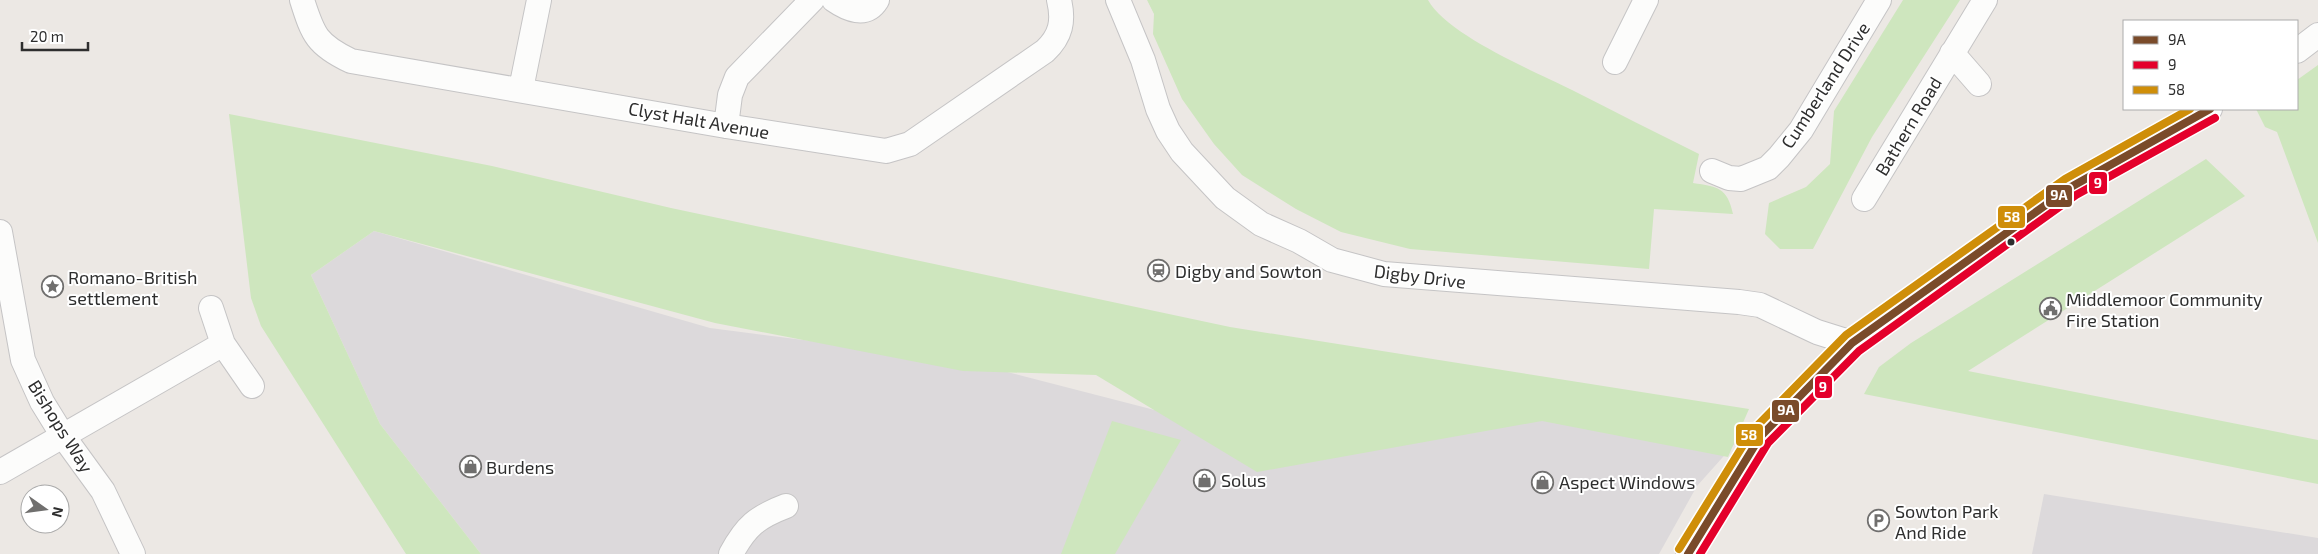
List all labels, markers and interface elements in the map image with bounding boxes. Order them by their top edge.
street label: Cumberland Drive [1776,18,1874,152]
scale bar [22,20,89,52]
legend [2123,20,2298,110]
text: 20 m [30,27,64,45]
text: 9A [2168,30,2187,48]
text: 9 [2168,55,2177,73]
street label: Bathern Road [1870,73,1946,179]
text: 58 [2168,80,2185,98]
street label: Clyst Halt Avenue [627,97,771,143]
line badge: 9 [2088,171,2108,195]
text: 9 [2094,174,2102,191]
line badge: 9A [2045,184,2073,208]
text: 9A [2050,186,2069,203]
line badge: 58 [1997,205,2026,229]
text: 58 [2004,208,2020,225]
unlabelled marker [2006,237,2016,247]
station icon: Digby and Sowton [1147,259,1171,283]
street label: Digby Drive [1373,259,1467,293]
place label: Digby and Sowton [1175,260,1322,282]
place label: Romano-British settlement [68,266,197,309]
place icon: Romano-British settlement [40,275,64,299]
place label: Middlemoor Community Fire Station [2066,288,2263,331]
public building icon: Middlemoor Community Fire Station [2038,297,2062,321]
line badge: 9 [1814,375,1833,399]
street label: Bishops Way [24,376,98,477]
text: 9 [1819,378,1827,395]
line badge: 9A [1771,399,1800,423]
text: 9A [1777,401,1796,418]
line badge: 58 [1735,423,1764,447]
text: 58 [1741,426,1757,443]
shop icon: Burdens [458,455,482,479]
place label: Burdens [486,456,554,478]
shop icon: Solus [1193,468,1217,492]
place label: Solus [1221,469,1266,491]
shop icon: Aspect Windows [1531,470,1555,494]
place label: Aspect Windows [1559,471,1695,493]
north arrow [20,484,70,534]
place label: Sowton Park And Ride [1895,500,1998,543]
text: N [49,505,68,519]
parking icon: Sowton Park And Ride [1867,509,1891,533]

